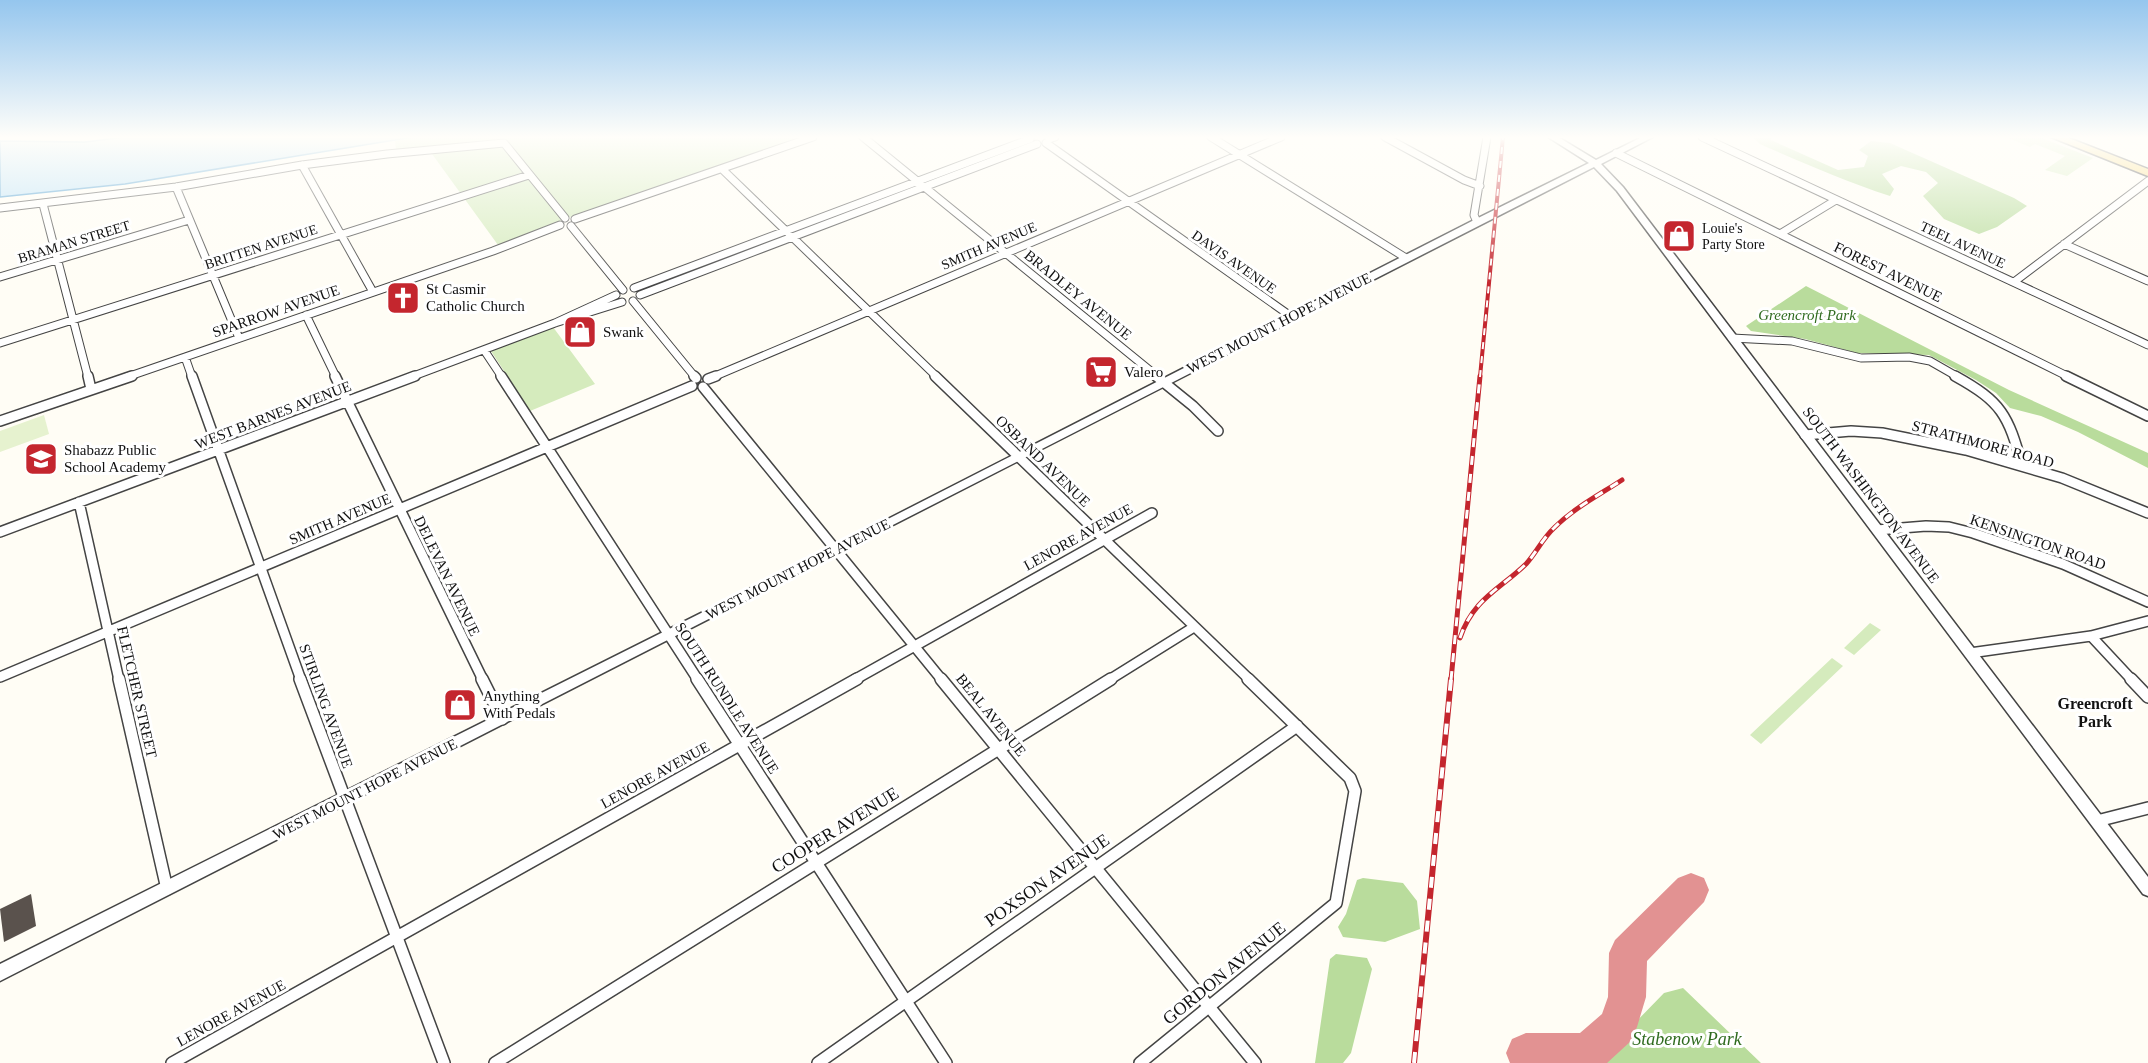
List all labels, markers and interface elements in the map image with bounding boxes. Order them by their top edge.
street label: BRAMAN STREET [16,218,132,266]
shop icon: Louie's Party Store [1661,218,1697,254]
street label: SMITH AVENUE [939,219,1039,273]
street label: TEEL AVENUE [1918,219,2008,271]
place label: Louie's Party Store [1702,221,1765,252]
street label: BRITTEN AVENUE [203,222,319,272]
street label: DAVIS AVENUE [1189,227,1279,297]
street label: FOREST AVENUE [1831,239,1945,305]
street label: BRADLEY AVENUE [1021,247,1135,343]
street label: WEST MOUNT HOPE AVENUE [1184,269,1374,377]
church icon: St Casmir Catholic Church [385,280,421,316]
place label: St Casmir Catholic Church [426,281,525,314]
street label: SPARROW AVENUE [210,282,342,340]
park label: Greencroft Park [1758,307,1856,323]
shop icon: Swank [562,314,598,350]
place label: Swank [603,324,644,340]
supermarket icon: Valero [1083,354,1119,390]
place label: Valero [1124,364,1163,380]
street label: WEST BARNES AVENUE [193,378,353,452]
street label: SOUTH WASHINGTON AVENUE [1800,404,1942,586]
street label: OSBAND AVENUE [993,412,1093,510]
street label: STRATHMORE ROAD [1910,417,2056,471]
school or university icon: Shabazz Public School Academy [23,441,59,477]
place label: Shabazz Public School Academy [64,442,167,475]
street label: SMITH AVENUE [287,490,393,548]
street label: LENORE AVENUE [1021,500,1135,574]
street label: KENSINGTON ROAD [1968,511,2108,573]
street label: DELEVAN AVENUE [411,513,483,639]
street label: WEST MOUNT HOPE AVENUE [703,515,893,623]
street label: SOUTH RUNDLE AVENUE [672,619,782,777]
street label: FLETCHER STREET [114,625,160,759]
street label: STIRLING AVENUE [296,642,356,770]
street label: BEAL AVENUE [953,671,1029,759]
shop icon: Anything With Pedals [442,687,478,723]
place label: Anything With Pedals [483,688,555,721]
district label: Greencroft Park [2058,695,2133,730]
street label: WEST MOUNT HOPE AVENUE [270,735,460,843]
street label: LENORE AVENUE [598,738,712,812]
street label: COOPER AVENUE [768,783,902,877]
street label: POXSON AVENUE [981,830,1113,930]
street label: GORDON AVENUE [1159,917,1289,1029]
street label: LENORE AVENUE [174,976,288,1050]
park label: Stabenow Park [1632,1029,1743,1049]

